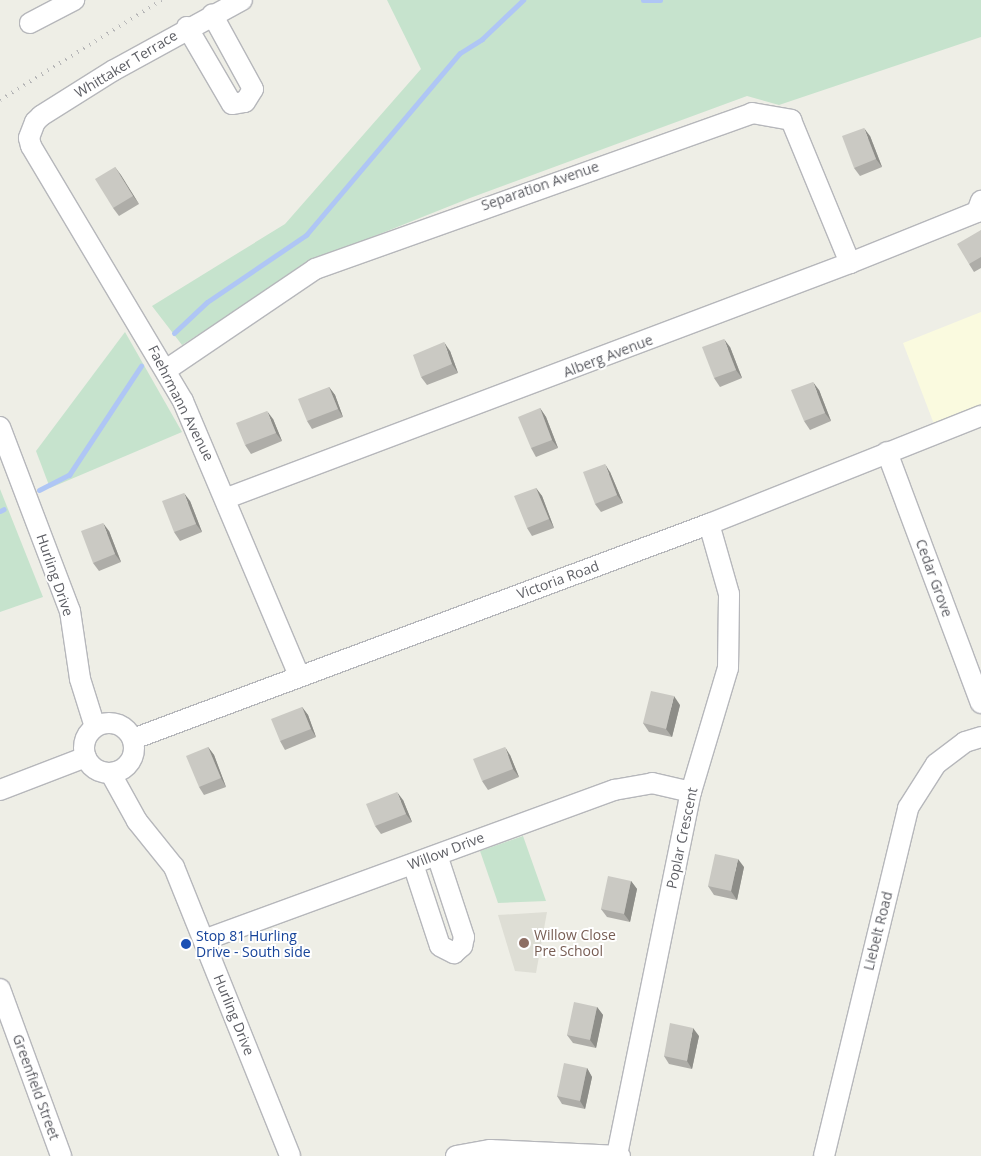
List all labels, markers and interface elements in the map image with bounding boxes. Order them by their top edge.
street label: Whittaker Terrace [72,27,180,101]
street label: Separation Avenue [479,158,601,214]
street label: Alberg Avenue [561,331,655,381]
street label: Faehrmann Avenue [145,342,217,464]
street label: Hurling Drive [33,532,77,618]
street label: Cedar Grove [912,537,956,619]
street label: Victoria Road [515,557,601,603]
street label: Poplar Crescent [663,786,701,890]
street label: Willow Drive [405,829,487,873]
street label: Liebelt Road [860,890,896,972]
place label: Willow Close Pre School [534,927,616,960]
place label: Stop 81 Hurling Drive - South side [196,928,311,960]
marker: Willow Close Pre School [518,937,530,949]
marker: Stop 81 Hurling Drive - South side [180,938,192,950]
street label: Hurling Drive [210,972,258,1058]
street label: Greenfield Street [9,1032,63,1142]

